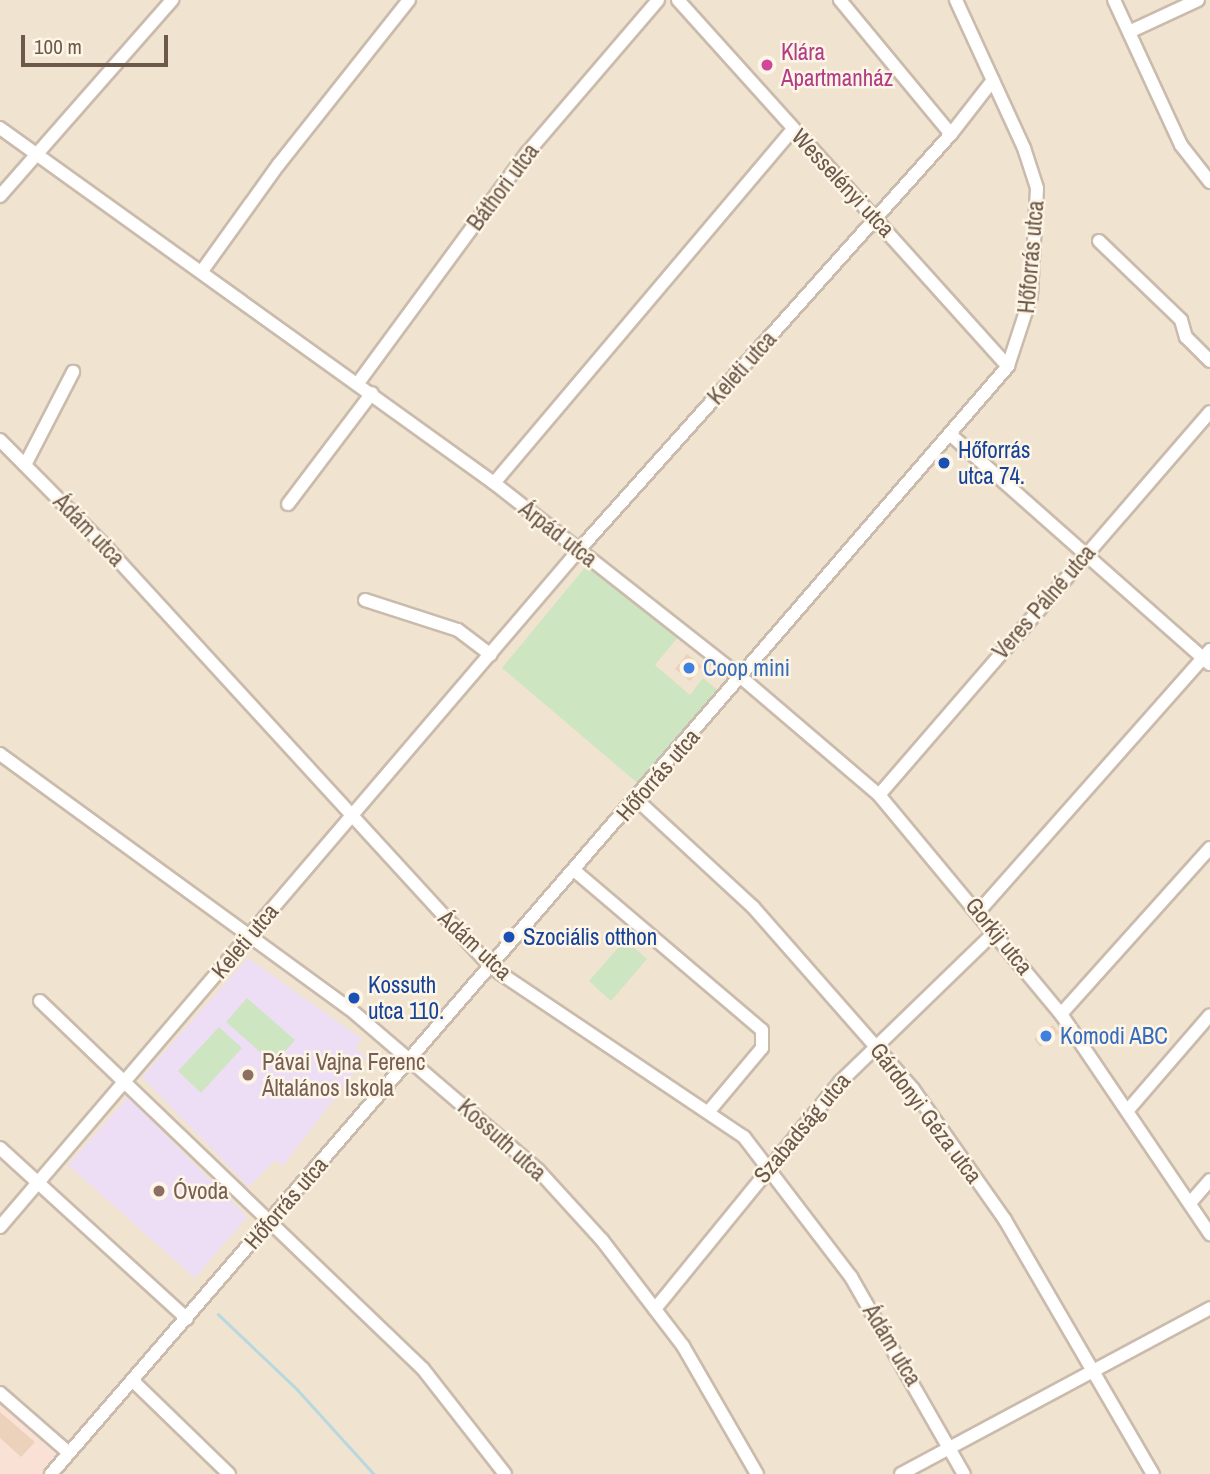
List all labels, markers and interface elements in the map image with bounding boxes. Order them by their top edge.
scale bar [24,21,172,65]
text: 100 m [34,32,82,61]
place label: Klára Apartmanház [781,38,893,92]
marker: Klára Apartmanház [759,57,775,73]
street label: Wesselényi utca [786,123,900,243]
street label: Báthori utca [461,138,545,236]
street label: Hőforrás utca [1012,199,1050,315]
street label: Keleti utca [702,326,782,410]
place label: Hőforrás utca 74. [958,436,1030,490]
marker: Hőforrás utca 74. [936,455,952,471]
street label: Ádám utca [48,488,130,572]
street label: Árpád utca [514,495,602,573]
street label: Veres Pálné utca [987,539,1101,665]
place label: Coop mini [703,654,790,682]
marker: Coop mini [681,660,697,676]
street label: Hőforrás utca [610,723,706,827]
street label: Gorkij utca [960,892,1038,980]
street label: Keleti utca [206,898,284,984]
street label: Ádám utca [433,904,517,986]
place label: Szociális otthon [523,923,657,951]
marker: Szociális otthon [501,929,517,945]
place label: Kossuth utca 110. [368,971,444,1025]
marker: Kossuth utca 110. [346,990,362,1006]
place label: Komodi ABC [1060,1022,1169,1050]
marker: Komodi ABC [1038,1028,1054,1044]
street label: Gárdonyi Géza utca [864,1037,988,1189]
place label: Pávai Vajna Ferenc Általános Iskola [262,1048,425,1102]
marker: Pávai Vajna Ferenc Általános Iskola [240,1067,256,1083]
street label: Szabadság utca [748,1067,856,1189]
street label: Kossuth utca [452,1093,552,1187]
street label: Hőforrás utca [238,1151,334,1255]
place label: Óvoda [173,1177,229,1205]
marker: Óvoda [151,1183,167,1199]
street label: Ádám utca [857,1299,927,1391]

